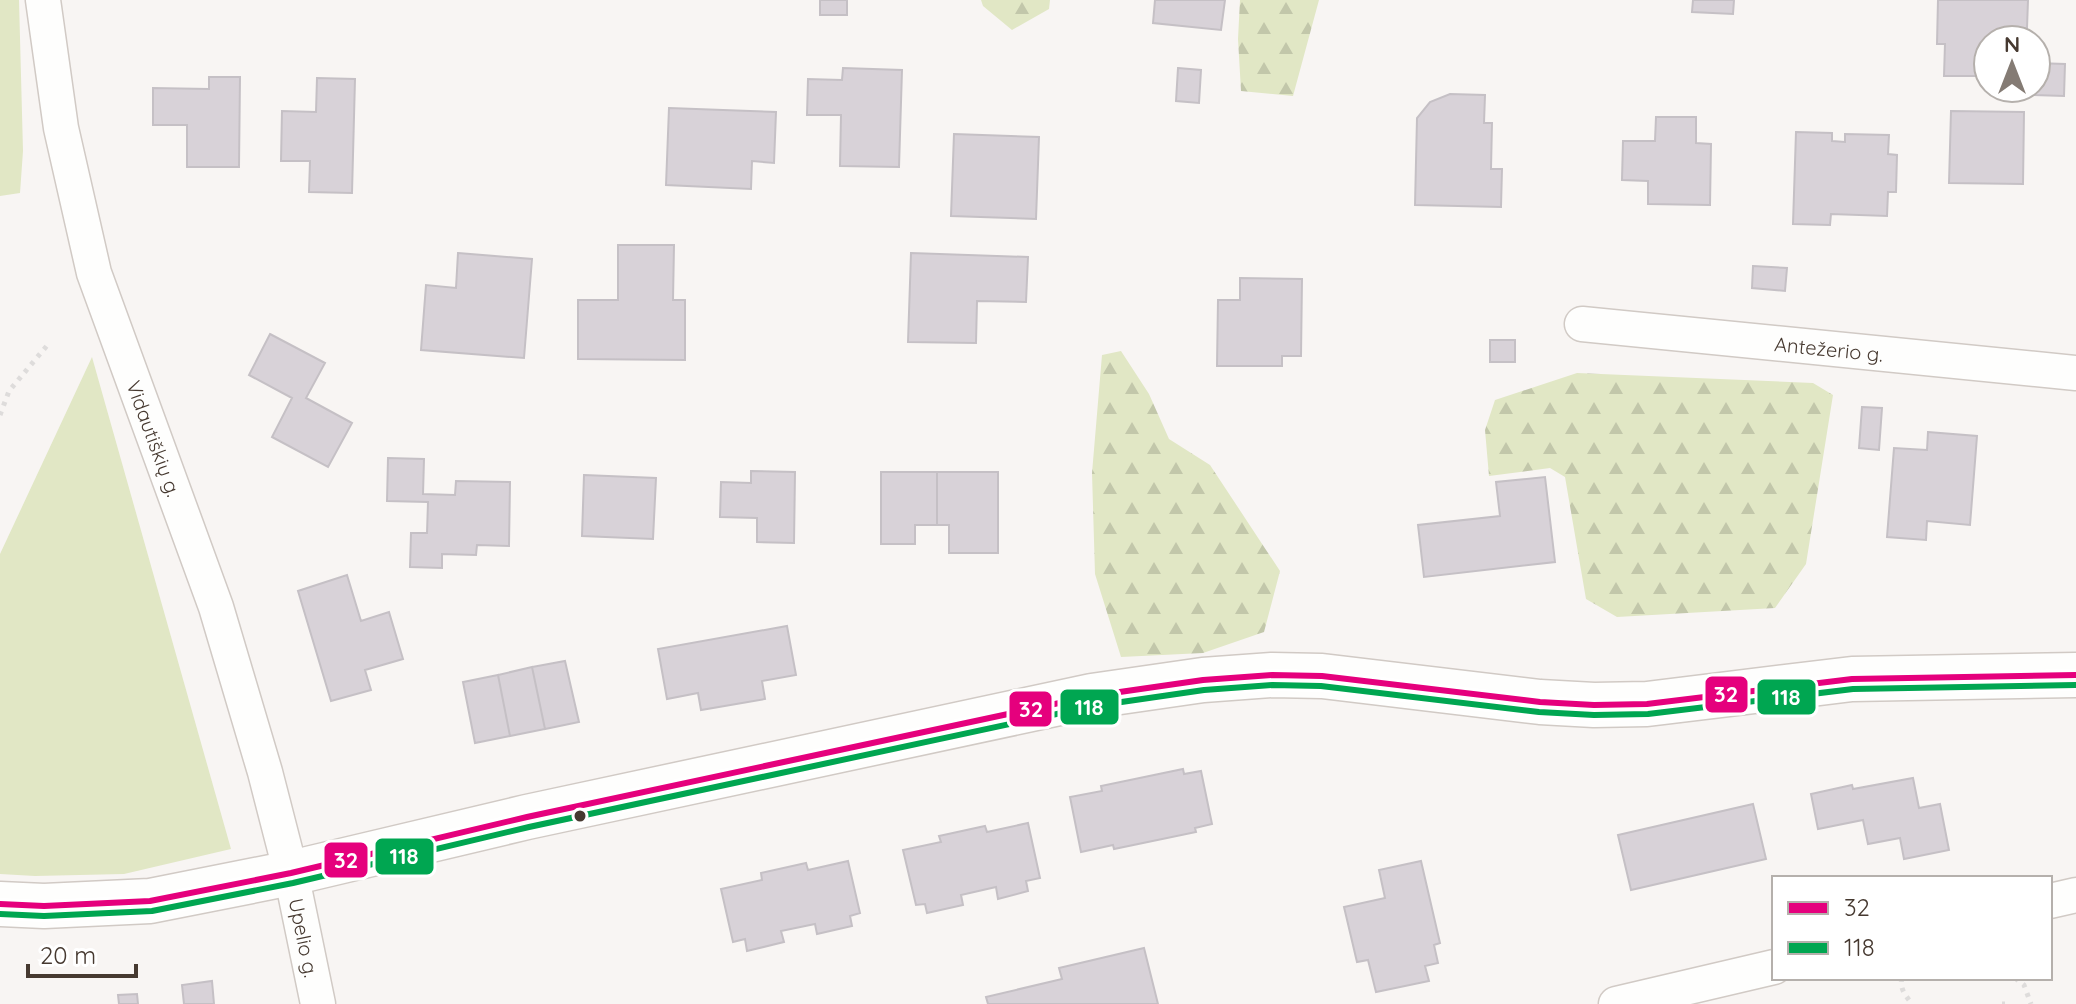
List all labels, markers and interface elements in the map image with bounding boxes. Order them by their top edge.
north arrow [1972,24,2052,104]
text: N [2004,30,2020,58]
street label: Antežerio g. [1773,331,1884,366]
street label: Vidautiškių g. [122,377,187,500]
line badge: 32 [1704,675,1749,714]
line badge: 118 [1756,678,1817,716]
text: 32 [1714,680,1738,708]
text: 118 [1771,683,1801,711]
line badge: 118 [1059,688,1120,726]
line badge: 32 [1008,690,1053,728]
text: 118 [1074,693,1104,721]
text: 32 [1019,695,1043,723]
unlabelled marker [572,808,588,824]
line badge: 118 [374,837,435,876]
line badge: 32 [323,841,369,879]
text: 118 [389,842,419,870]
text: 32 [334,846,358,874]
legend [1772,876,2052,980]
text: 32 [1844,892,1870,922]
street label: Upelio g. [284,896,325,980]
scale bar [28,928,136,978]
text: 118 [1844,932,1875,962]
text: 20 m [40,940,96,970]

